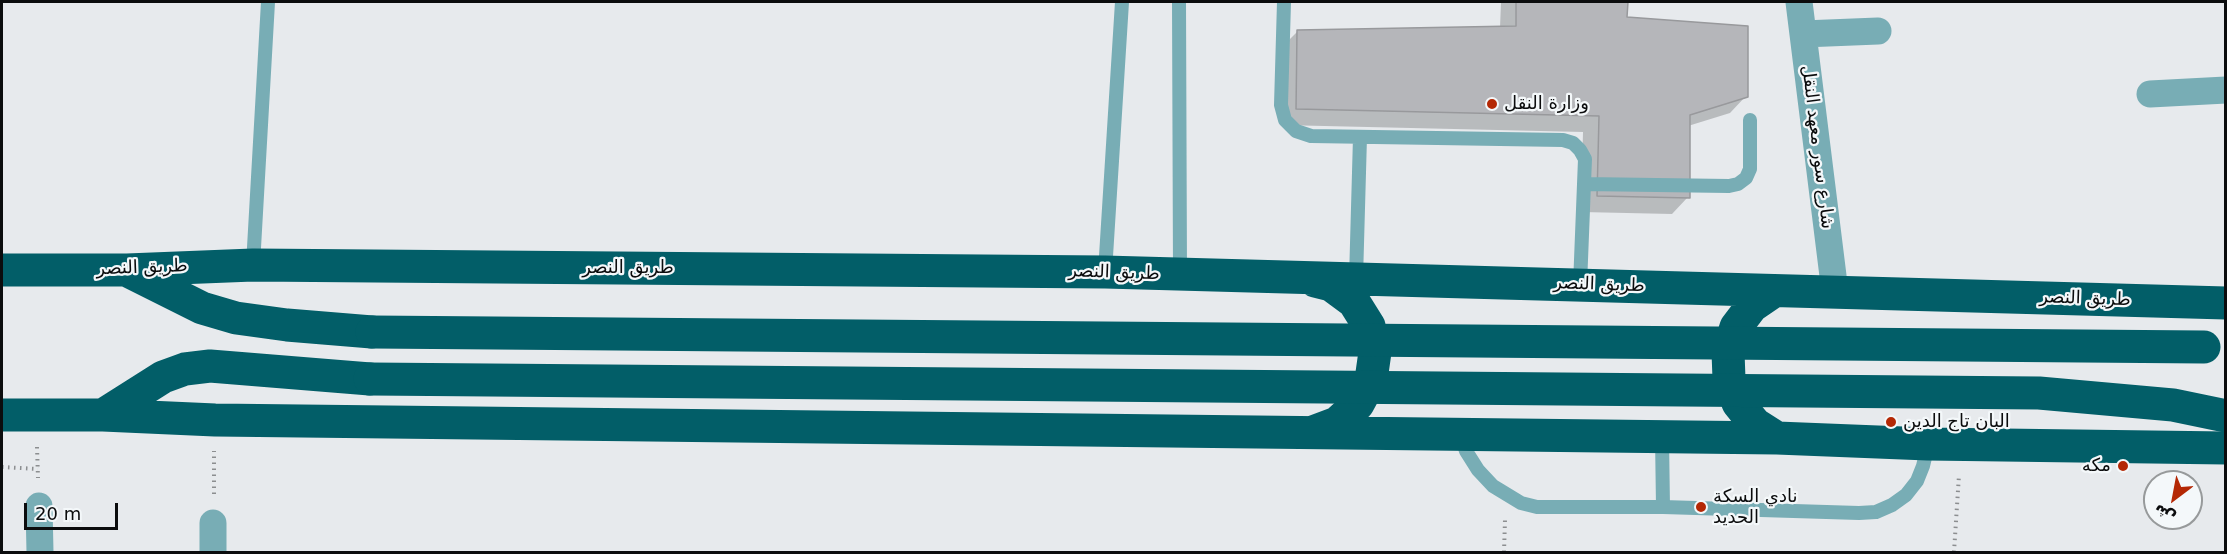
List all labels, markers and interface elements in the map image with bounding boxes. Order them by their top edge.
street label: شارع سور معهد النقل [1796,64,1838,230]
place label: وزارة النقل [1504,93,1589,115]
marker: وزارة النقل [1485,97,1499,111]
street label: طريق النصر [96,256,188,280]
street label: طريق النصر [582,257,674,279]
street label: طريق النصر [1068,261,1160,285]
street label: طريق النصر [1553,273,1645,297]
street label: طريق النصر [2039,287,2131,311]
place label: البان تاج الدين [1903,411,2010,433]
marker: البان تاج الدين [1884,415,1898,429]
place label: مكه [2082,455,2111,477]
marker: مكه [2116,459,2130,473]
north arrow [2143,470,2203,530]
place label: نادي السكة الحديد [1713,486,1797,528]
scale bar [27,491,122,529]
marker: نادي السكة الحديد [1694,500,1708,514]
text: ش [2150,500,2179,528]
text: 20 m [35,503,81,524]

